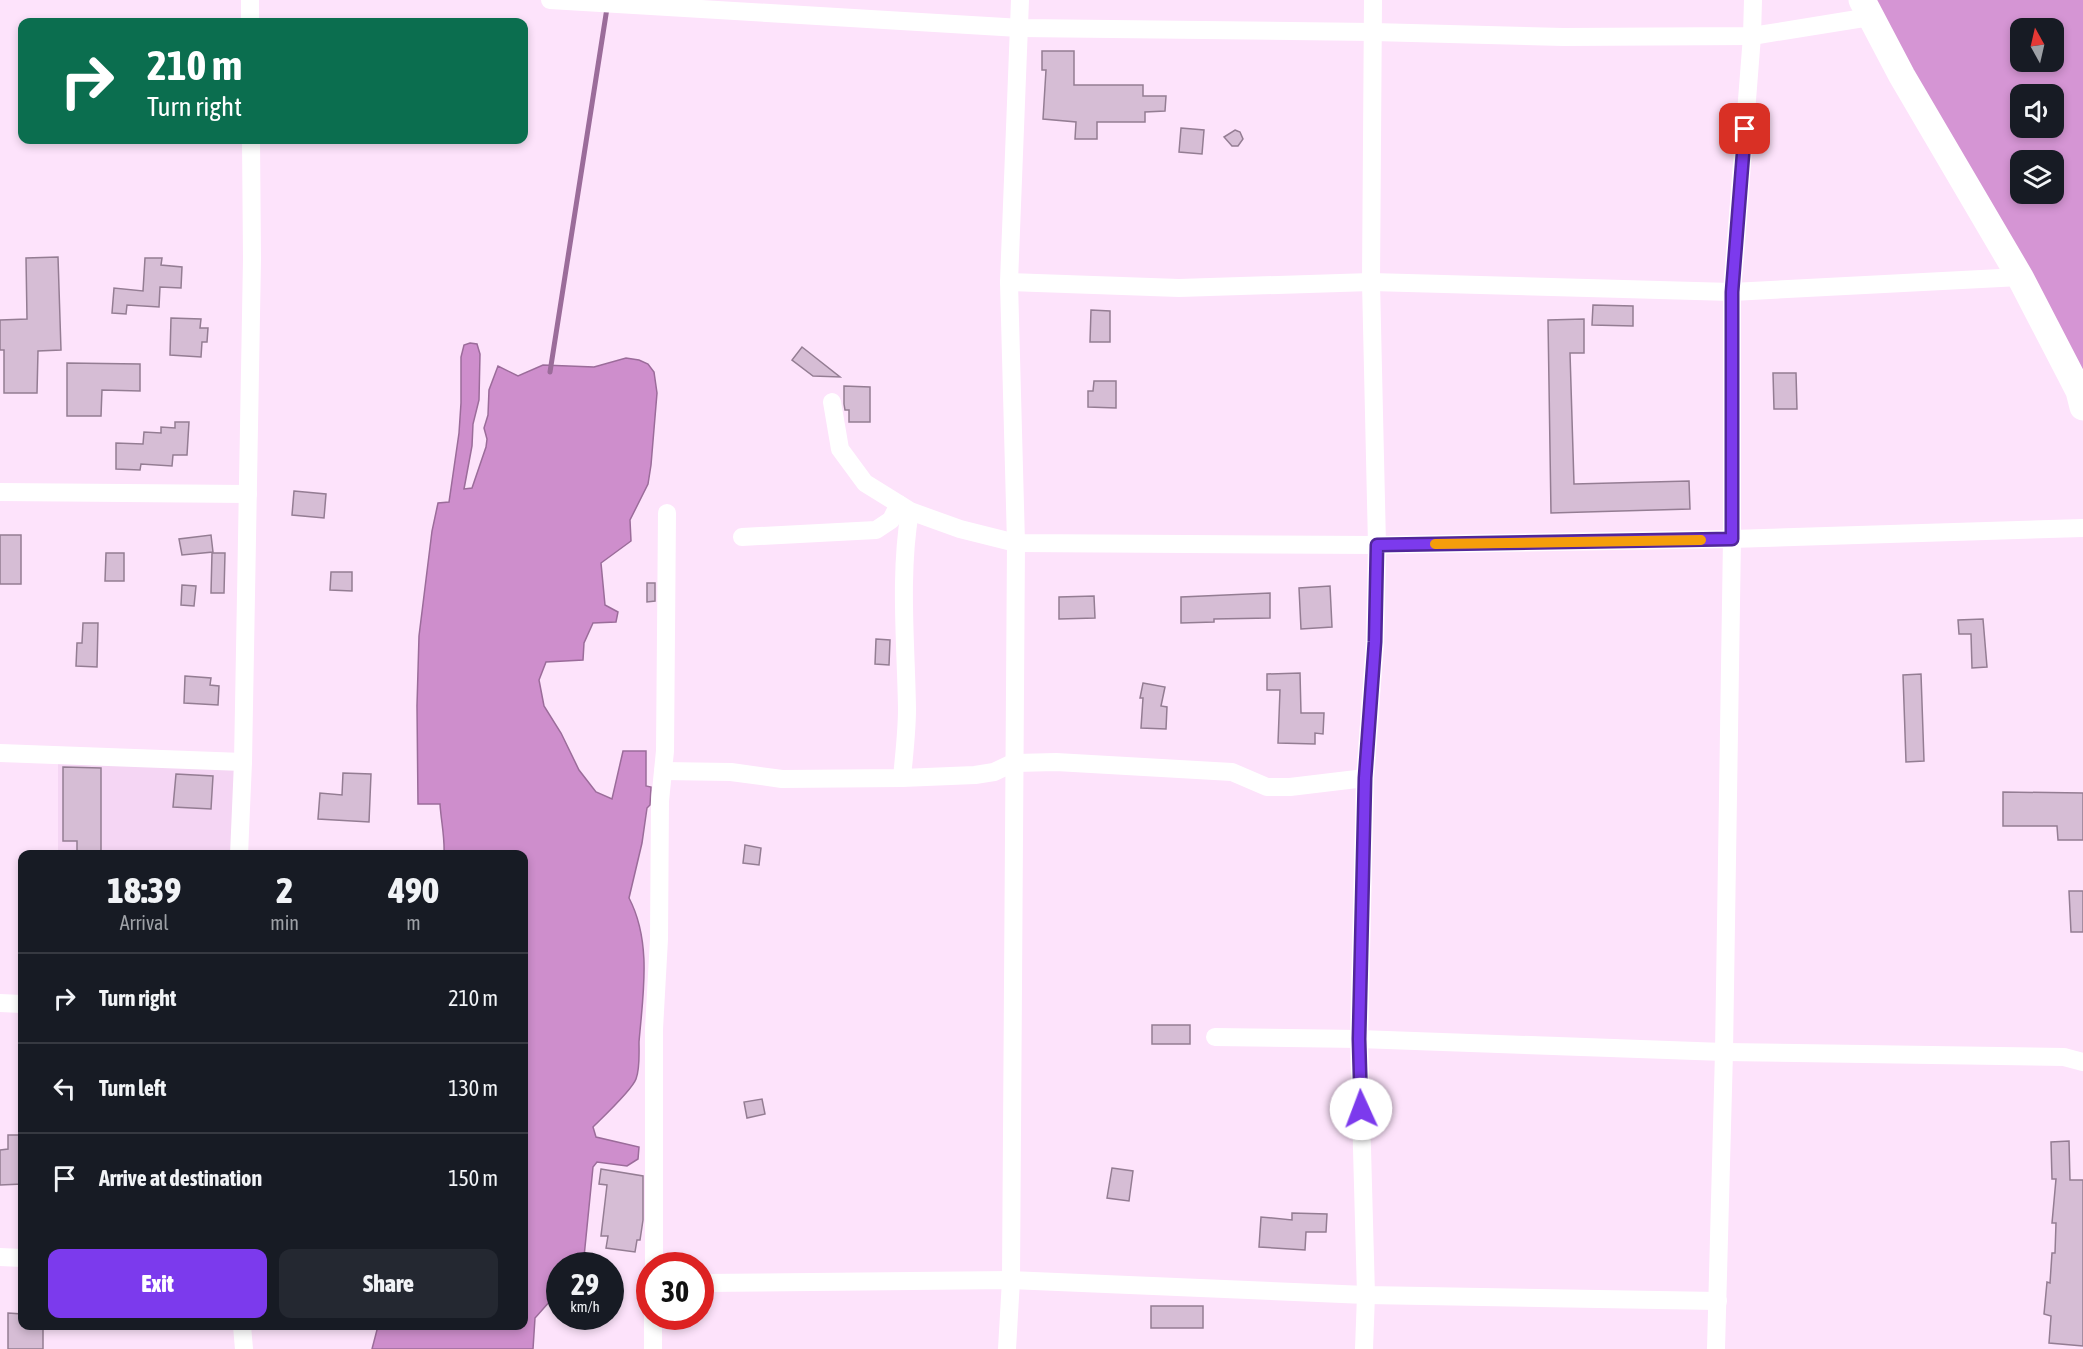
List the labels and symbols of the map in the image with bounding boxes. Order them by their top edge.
north arrow [2010,18,2064,72]
pin [1719,103,1770,154]
position arrow [1329,1077,1393,1141]
speed limit sign: 30 [636,1252,714,1330]

